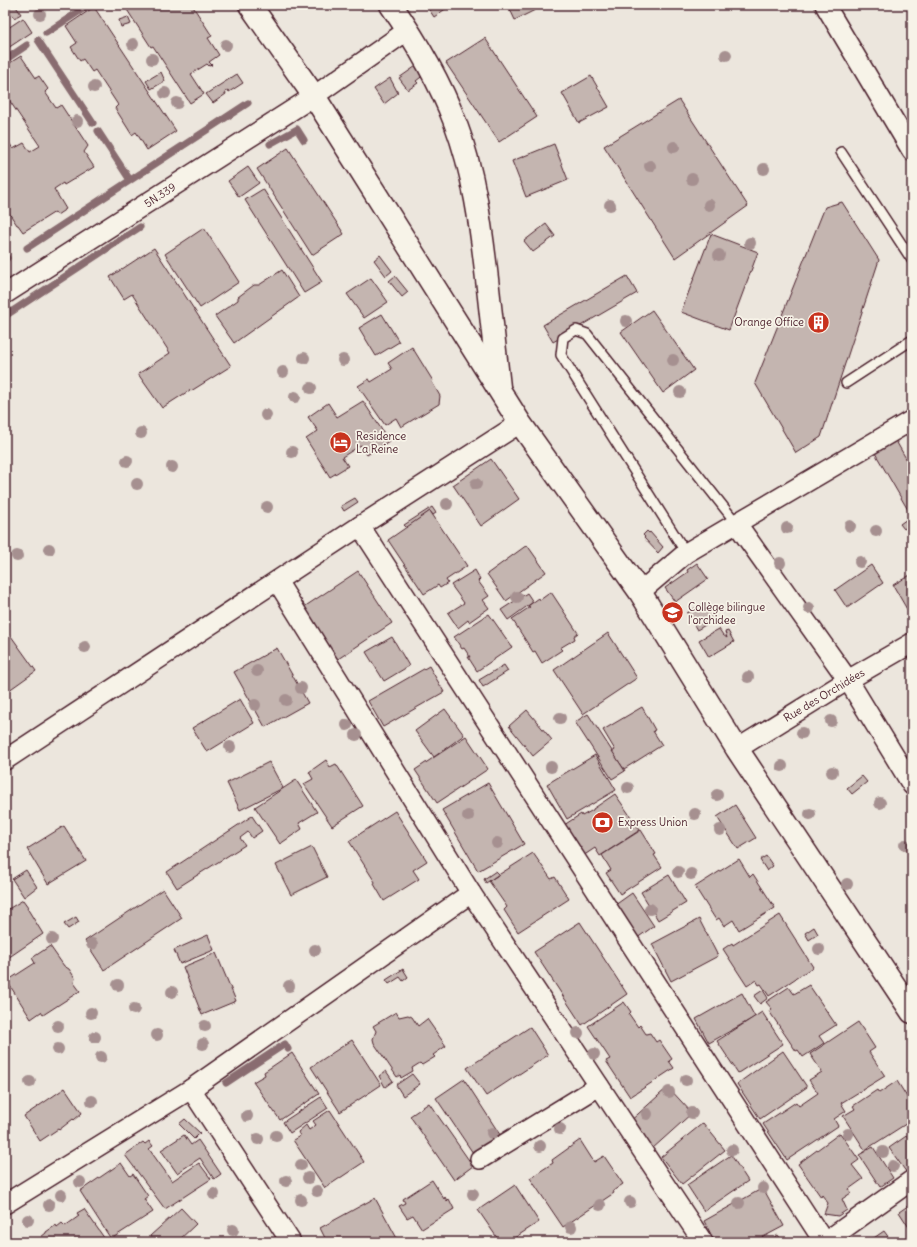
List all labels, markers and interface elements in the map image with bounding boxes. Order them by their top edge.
street label: 5N.339 [141,180,179,210]
building icon: Orange Office [806,309,832,335]
place label: Orange Office [734,315,804,329]
hotel icon: Residence La Reine [328,429,354,455]
place label: Residence La Reine [356,429,406,456]
school or university icon: Collège bilingue l'orchidee [660,600,686,626]
place label: Collège bilingue l'orchidee [688,600,765,627]
street label: Rue des Orchidées [781,665,867,725]
bank icon: Express Union [589,809,615,835]
place label: Express Union [618,815,688,829]

